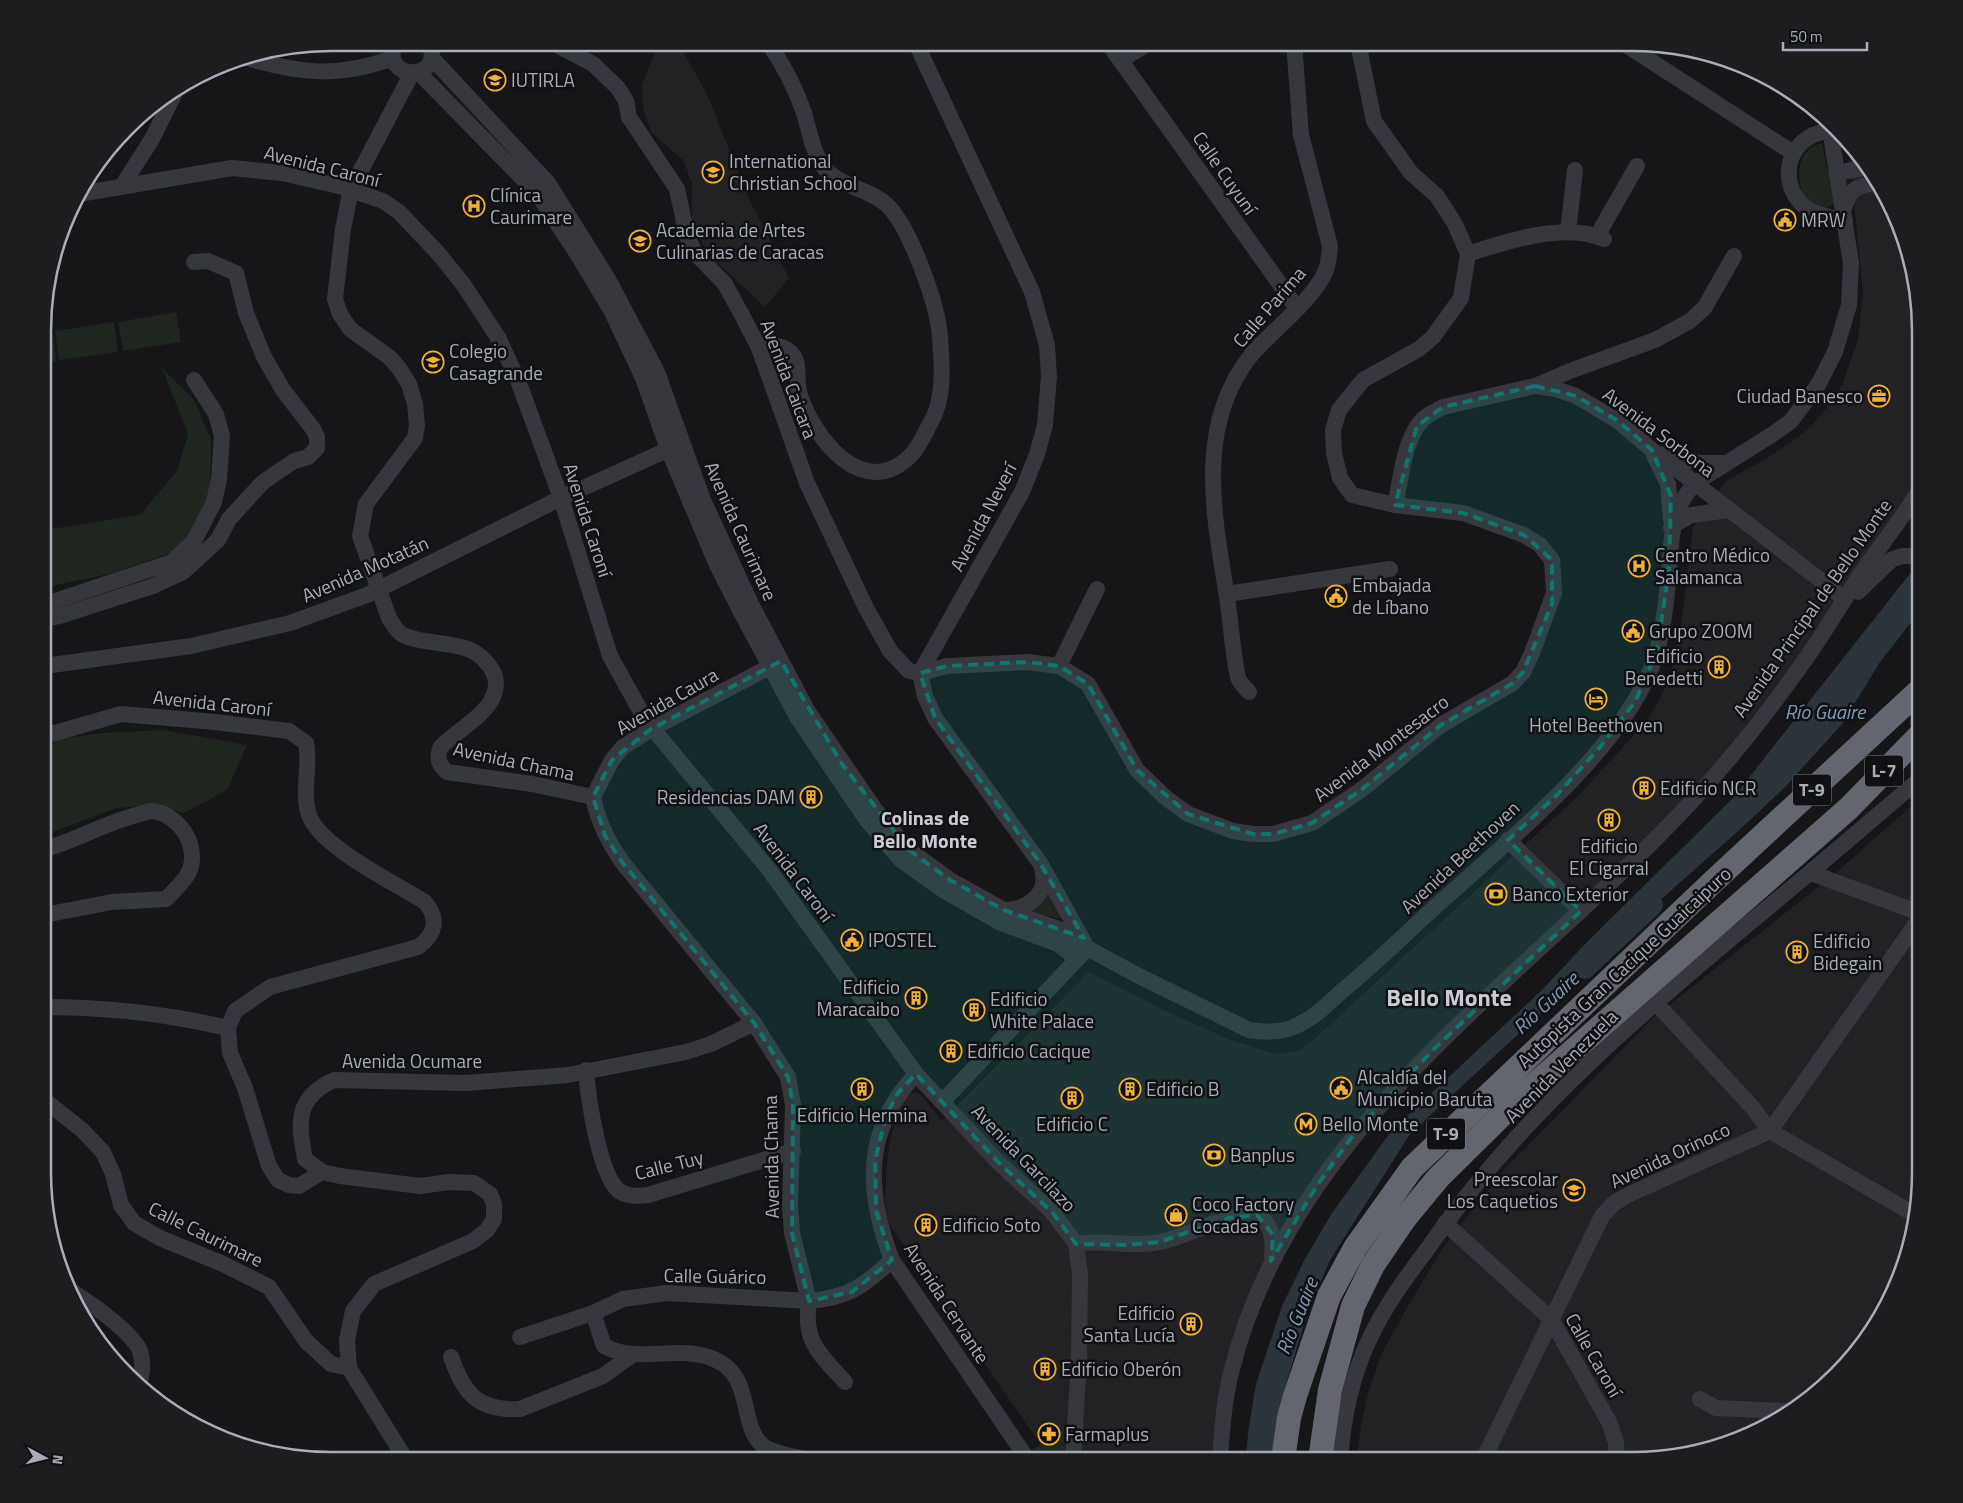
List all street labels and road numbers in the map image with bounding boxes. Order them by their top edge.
street label: Calle Cuyuní [1186,125,1266,222]
street label: Avenida Caroní [261,137,385,194]
street label: Calle Parima [1225,259,1312,354]
street label: Avenida Caicara [753,315,826,443]
street label: Avenida Sorbona [1597,380,1722,484]
street label: Avenida Neverí [942,456,1024,576]
street label: Avenida Caurimare [698,457,785,605]
street label: Avenida Caroní [556,459,621,582]
street label: Avenida Principal de Bello Monte [1725,493,1898,723]
street label: Avenida Motatán [297,528,433,609]
street label: Avenida Caura [610,659,724,742]
street label: Avenida Caroní [152,682,274,723]
street label: Avenida Montesacro [1307,687,1455,808]
street label: Avenida Chama [451,734,578,788]
road number: L-7 [1865,756,1903,786]
road number: T-9 [1793,774,1831,806]
street label: Avenida Beethoven [1393,794,1526,920]
street label: Avenida Caroní [747,816,843,929]
street label: Autopista Gran Cacique Guaicaipuro [1510,859,1737,1074]
street label: Avenida Venezuela [1497,1002,1624,1129]
street label: Avenida Ocumare [342,1046,482,1075]
street label: Avenida Chama [755,1095,786,1219]
street label: Avenida Garcilazo [965,1097,1084,1218]
street label: Avenida Orinoco [1605,1114,1735,1195]
road number: T-9 [1427,1118,1465,1150]
street label: Calle Tuy [631,1142,706,1187]
street label: Calle Caurimare [144,1193,269,1274]
street label: Avenida Cervante [897,1237,997,1369]
street label: Calle Guárico [663,1260,767,1291]
street label: Calle Caroní [1559,1307,1631,1404]

